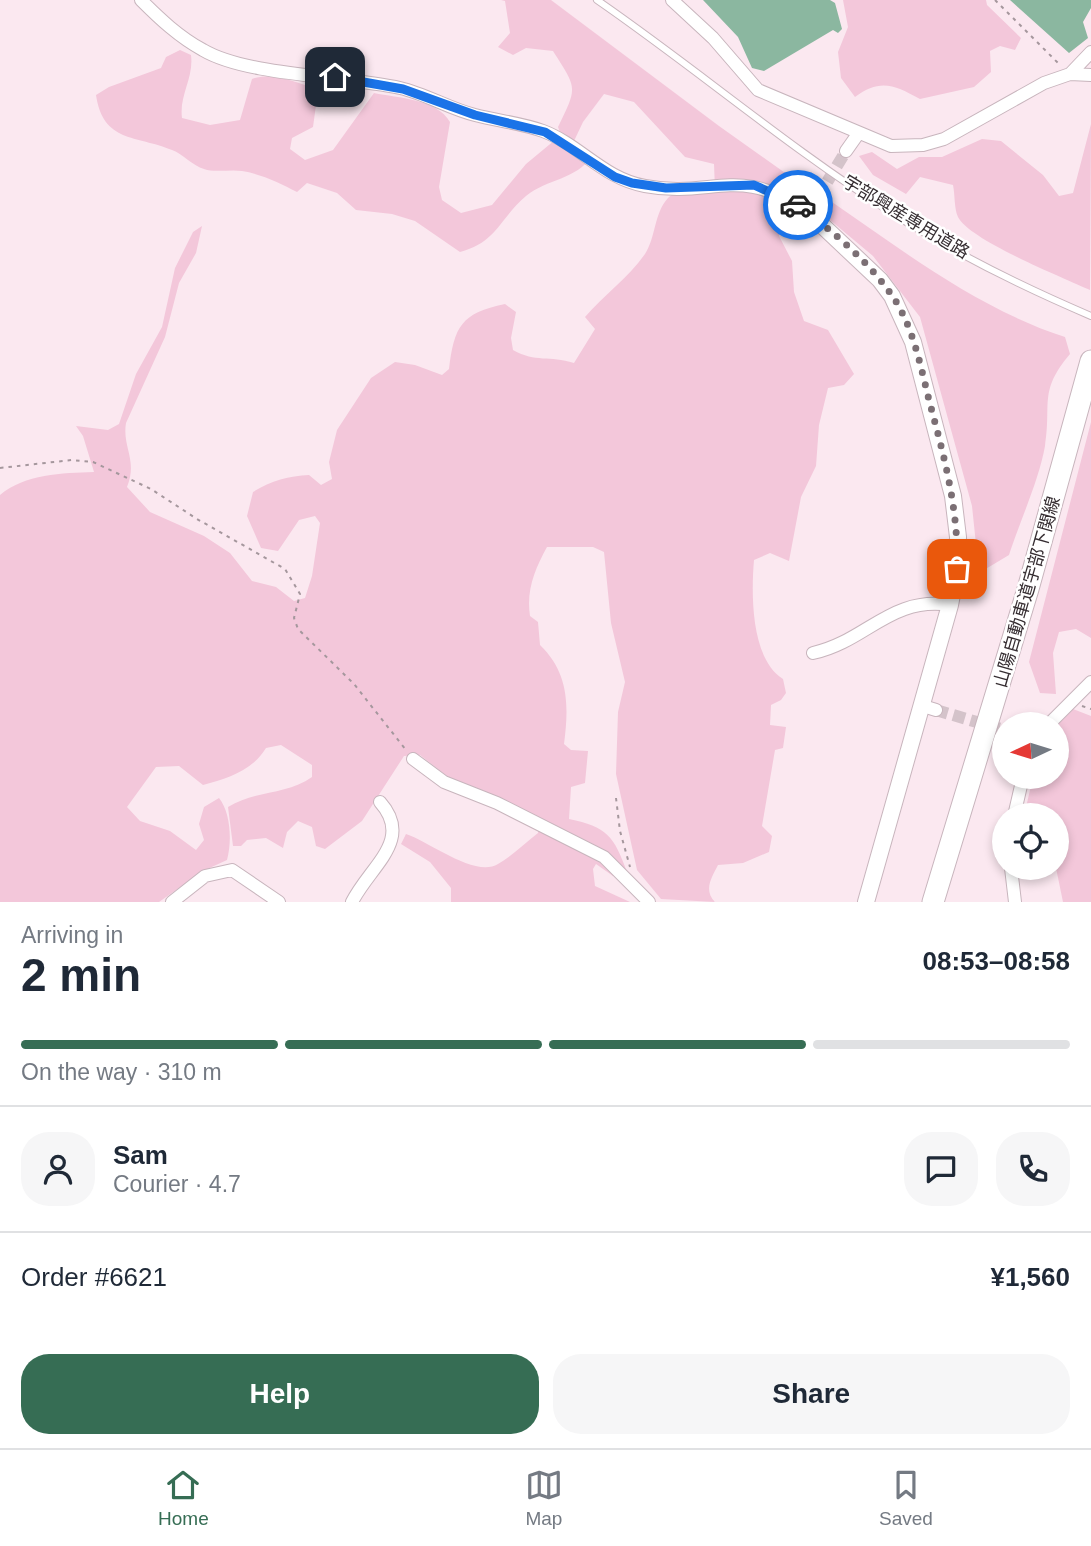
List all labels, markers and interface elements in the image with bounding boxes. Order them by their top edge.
pin [305,47,365,107]
icon: home [316,58,354,96]
courier [763,170,833,240]
street label: 宇部興産専用道路 [839,171,973,263]
icon: car [779,186,817,224]
street label: 山陽自動車道宇部下関線 [990,494,1064,690]
pin [927,539,987,599]
icon: bag [938,550,976,588]
north arrow [992,712,1069,789]
map controls [992,712,1069,880]
button: locate [992,803,1069,880]
text: Arriving in [21,922,123,948]
text: 08:53–08:58 [923,946,1070,976]
text: 2 min [21,949,141,1001]
text: On the way · 310 m [21,1059,222,1085]
button: person [21,1132,95,1206]
button: chat [904,1132,978,1206]
button: phone [996,1132,1070,1206]
text: Sam [113,1140,168,1170]
text: Courier · 4.7 [113,1171,241,1197]
text: Order #6621 [21,1262,167,1292]
text: ¥1,560 [990,1262,1070,1292]
button: Help [21,1354,539,1434]
button: Share [553,1354,1070,1434]
tab: Home [158,1466,209,1530]
tab: Map [525,1466,563,1530]
tab: Saved [879,1466,933,1530]

